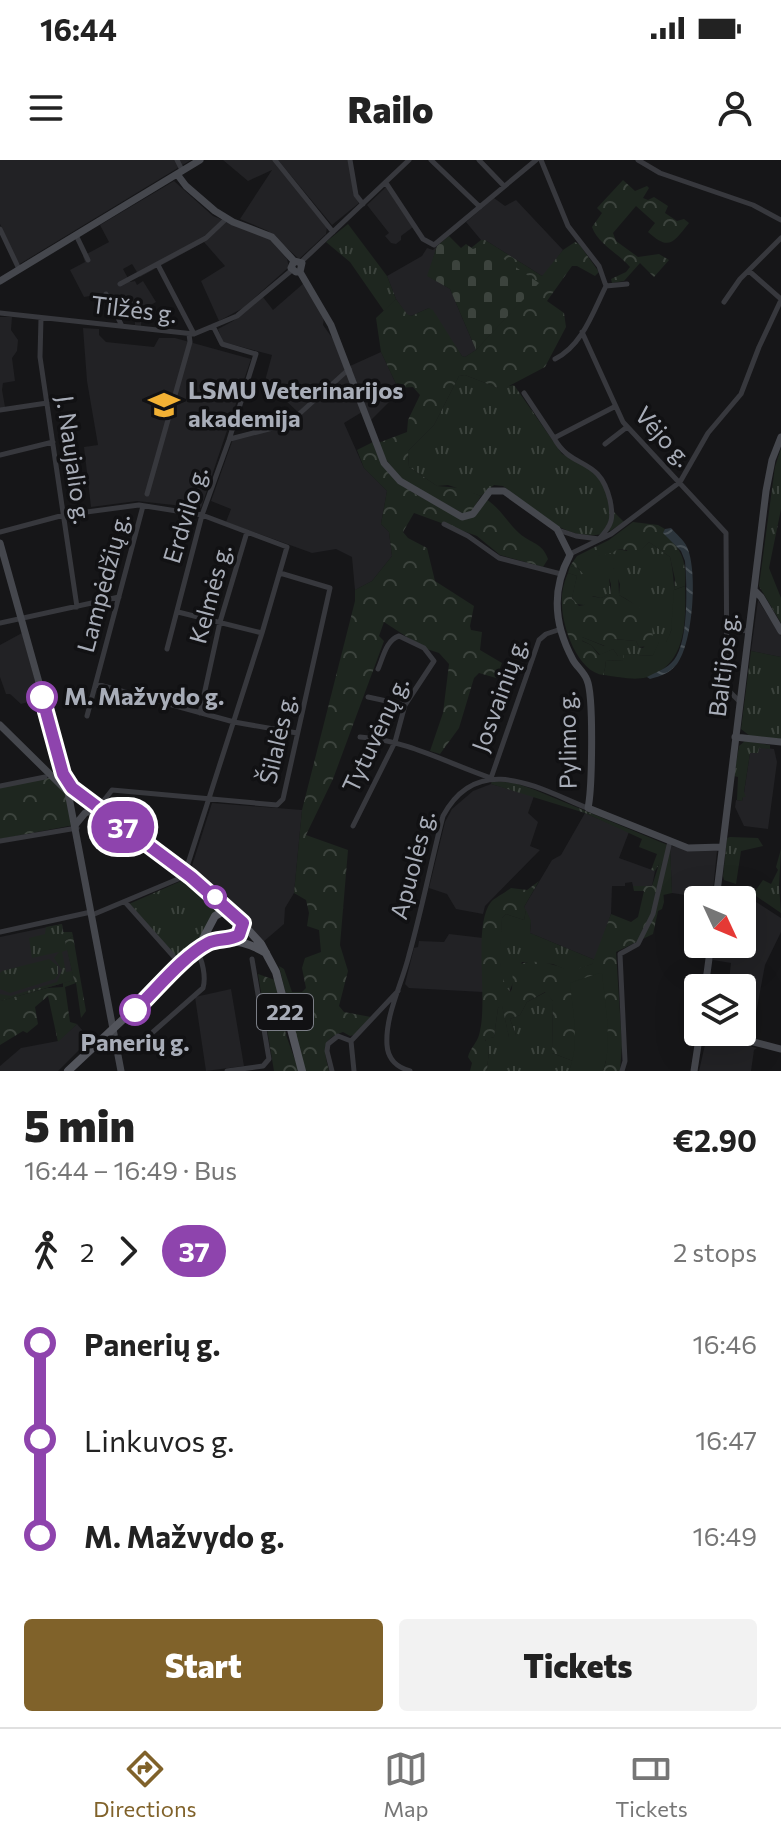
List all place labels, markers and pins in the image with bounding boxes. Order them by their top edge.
place label: LSMU Veterinarijos akademija [188,375,403,432]
school or university icon: LSMU Veterinarijos akademija [147,388,181,422]
place label: M. Mažvydo g. [64,681,224,710]
marker: M. Mažvydo g. [27,682,57,712]
unlabelled marker [204,886,226,908]
marker: Panerių g. [120,995,150,1025]
place label: Panerių g. [80,1027,190,1056]

